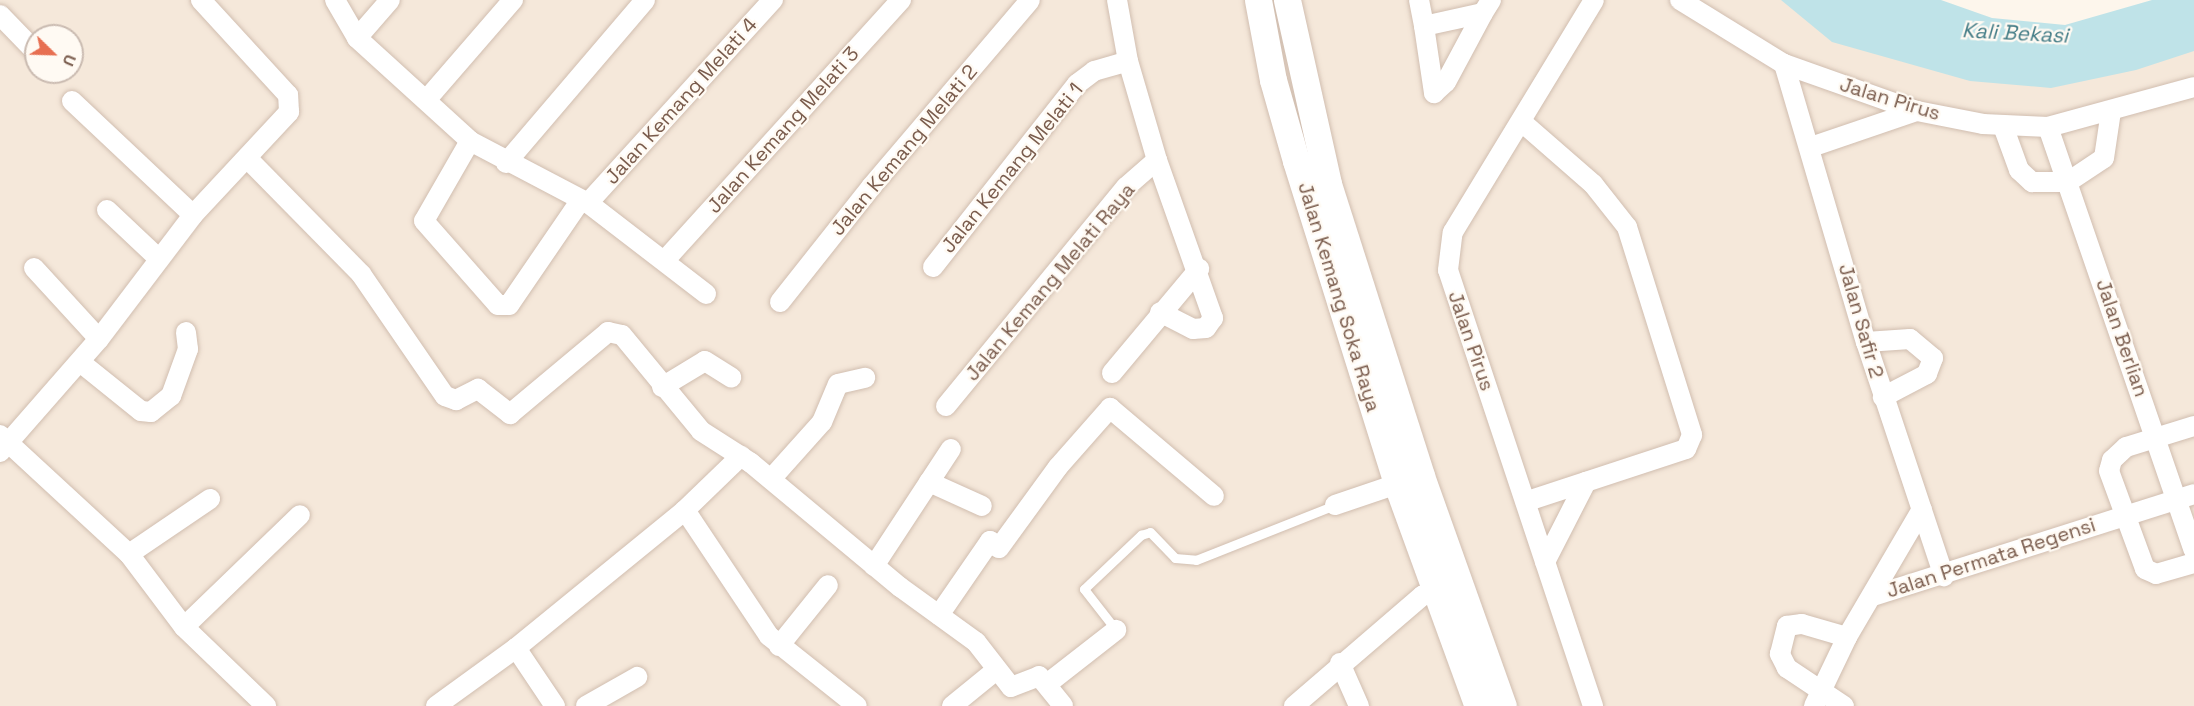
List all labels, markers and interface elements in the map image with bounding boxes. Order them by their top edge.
street label: Jalan Kemang Melati 4 [600,13,762,189]
water label: Kali Bekasi [1961,18,2069,48]
north arrow [24,24,84,84]
street label: Jalan Kemang Melati 3 [702,42,864,218]
text: U [57,51,81,69]
street label: Jalan Kemang Melati 2 [826,60,982,240]
street label: Jalan Pirus [1837,72,1943,126]
street label: Jalan Kemang Melati 1 [936,78,1088,258]
street label: Jalan Kemang Melati Raya [960,178,1140,386]
street label: Jalan Kemang Soka Raya [1293,179,1385,415]
street label: Jalan Safir 2 [1833,261,1889,381]
street label: Jalan Berlian [2091,276,2153,400]
street label: Jalan Pirus [1443,288,1499,394]
street label: Jalan Permata Regensi [1883,513,2099,603]

